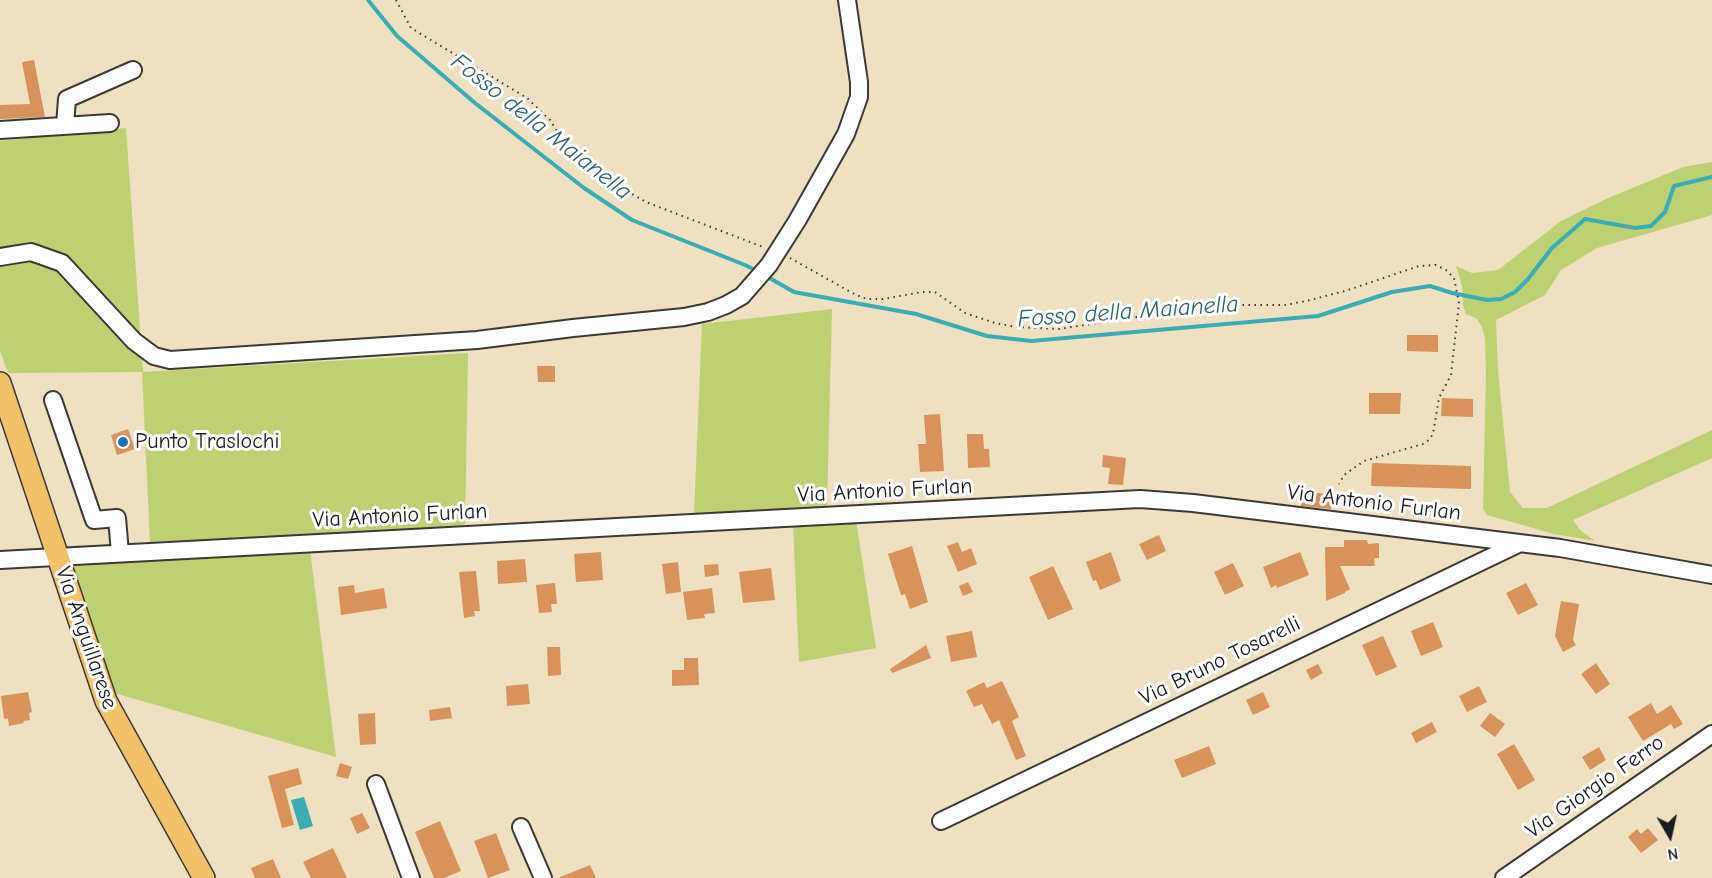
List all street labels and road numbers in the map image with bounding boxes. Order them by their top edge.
street label: Via Antonio Furlan [797,473,973,509]
street label: Via Antonio Furlan [1286,479,1462,527]
street label: Via Antonio Furlan [312,498,488,534]
street label: Via Anguillarese [49,563,123,713]
street label: Via Bruno Tosarelli [1135,611,1305,711]
street label: Via Giorgio Ferro [1521,730,1669,844]

